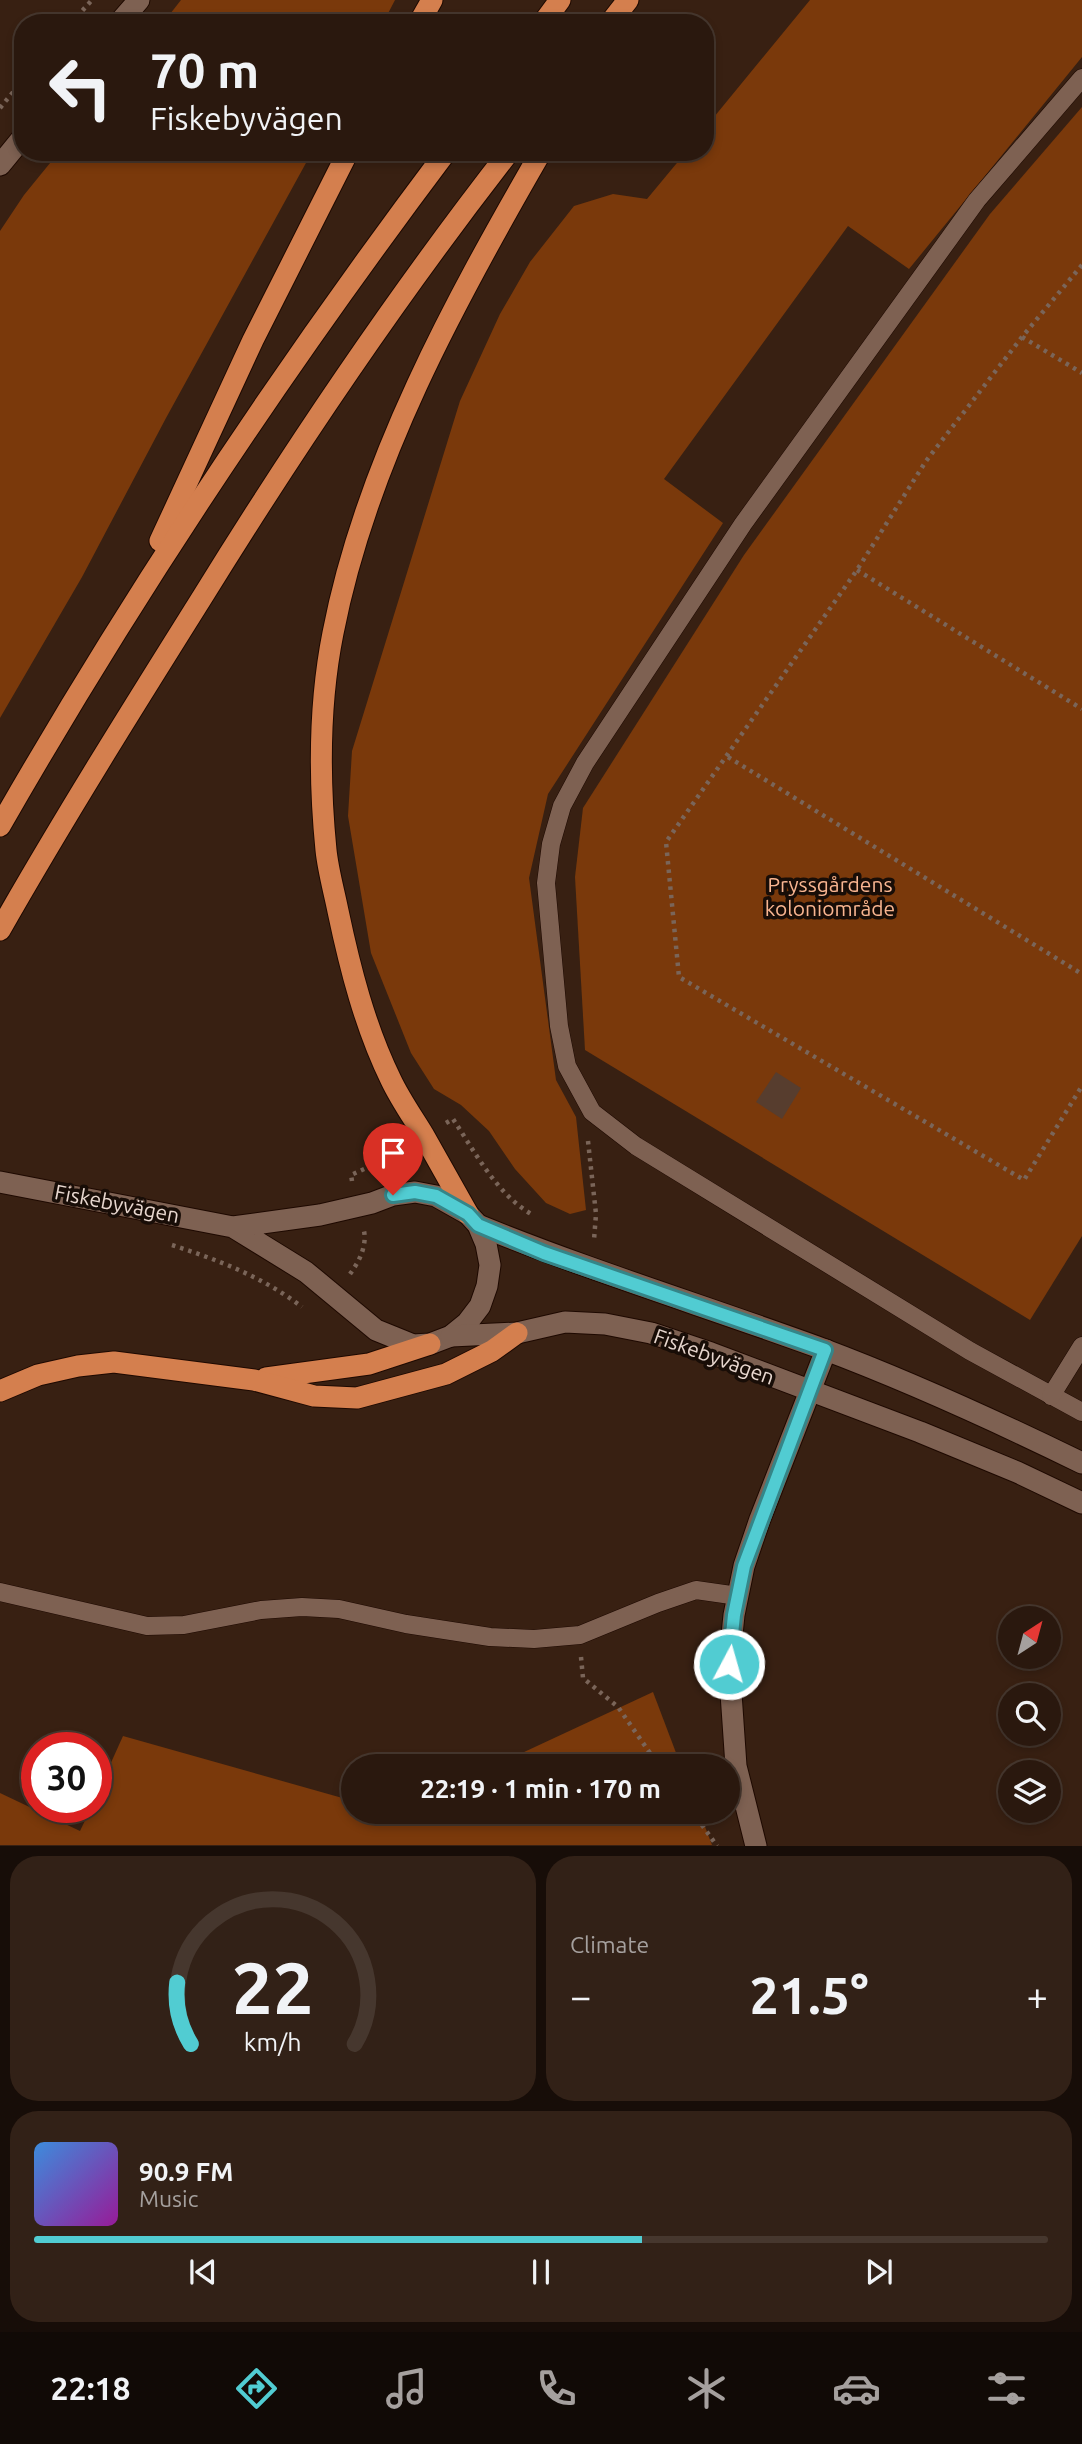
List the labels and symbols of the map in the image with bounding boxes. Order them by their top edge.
park label: Pryssgårdens koloniområde [765,872,895,920]
pin [363,1123,423,1195]
street label: Fiskebyvägen [53,1179,182,1227]
street label: Fiskebyvägen [651,1323,778,1389]
north arrow [998,1606,1060,1670]
position arrow [692,1627,766,1701]
speed limit sign: 30 [21,1732,112,1823]

